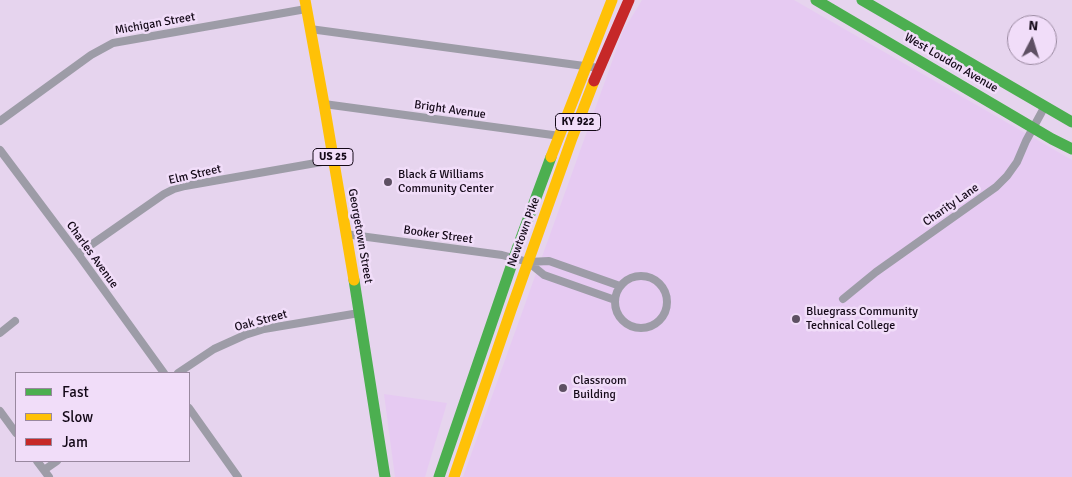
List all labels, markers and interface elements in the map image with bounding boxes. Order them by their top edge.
street label: Michigan Street [114,10,196,38]
north arrow [1007,15,1057,65]
text: N [1028,17,1039,34]
street label: West Loudon Avenue [902,30,1000,96]
street label: Bright Avenue [413,98,487,122]
road number: KY 922 [556,114,600,130]
road number: US 25 [313,148,353,166]
street label: Elm Street [167,162,223,188]
place label: Black & Williams Community Center [398,168,494,196]
marker: Black & Williams Community Center [382,176,394,188]
street label: Charity Lane [920,180,982,230]
street label: Georgetown Street [345,188,375,284]
street label: Newtown Pike [505,195,543,269]
street label: Charles Avenue [63,219,121,291]
street label: Booker Street [402,223,474,247]
place label: Bluegrass Community Technical College [806,305,918,333]
street label: Oak Street [233,307,289,335]
marker: Bluegrass Community Technical College [790,313,802,325]
legend [15,372,190,462]
place label: Classroom Building [573,374,627,402]
marker: Classroom Building [557,382,569,394]
text: Fast [62,383,89,401]
text: Slow [62,408,93,426]
text: Jam [62,433,88,451]

